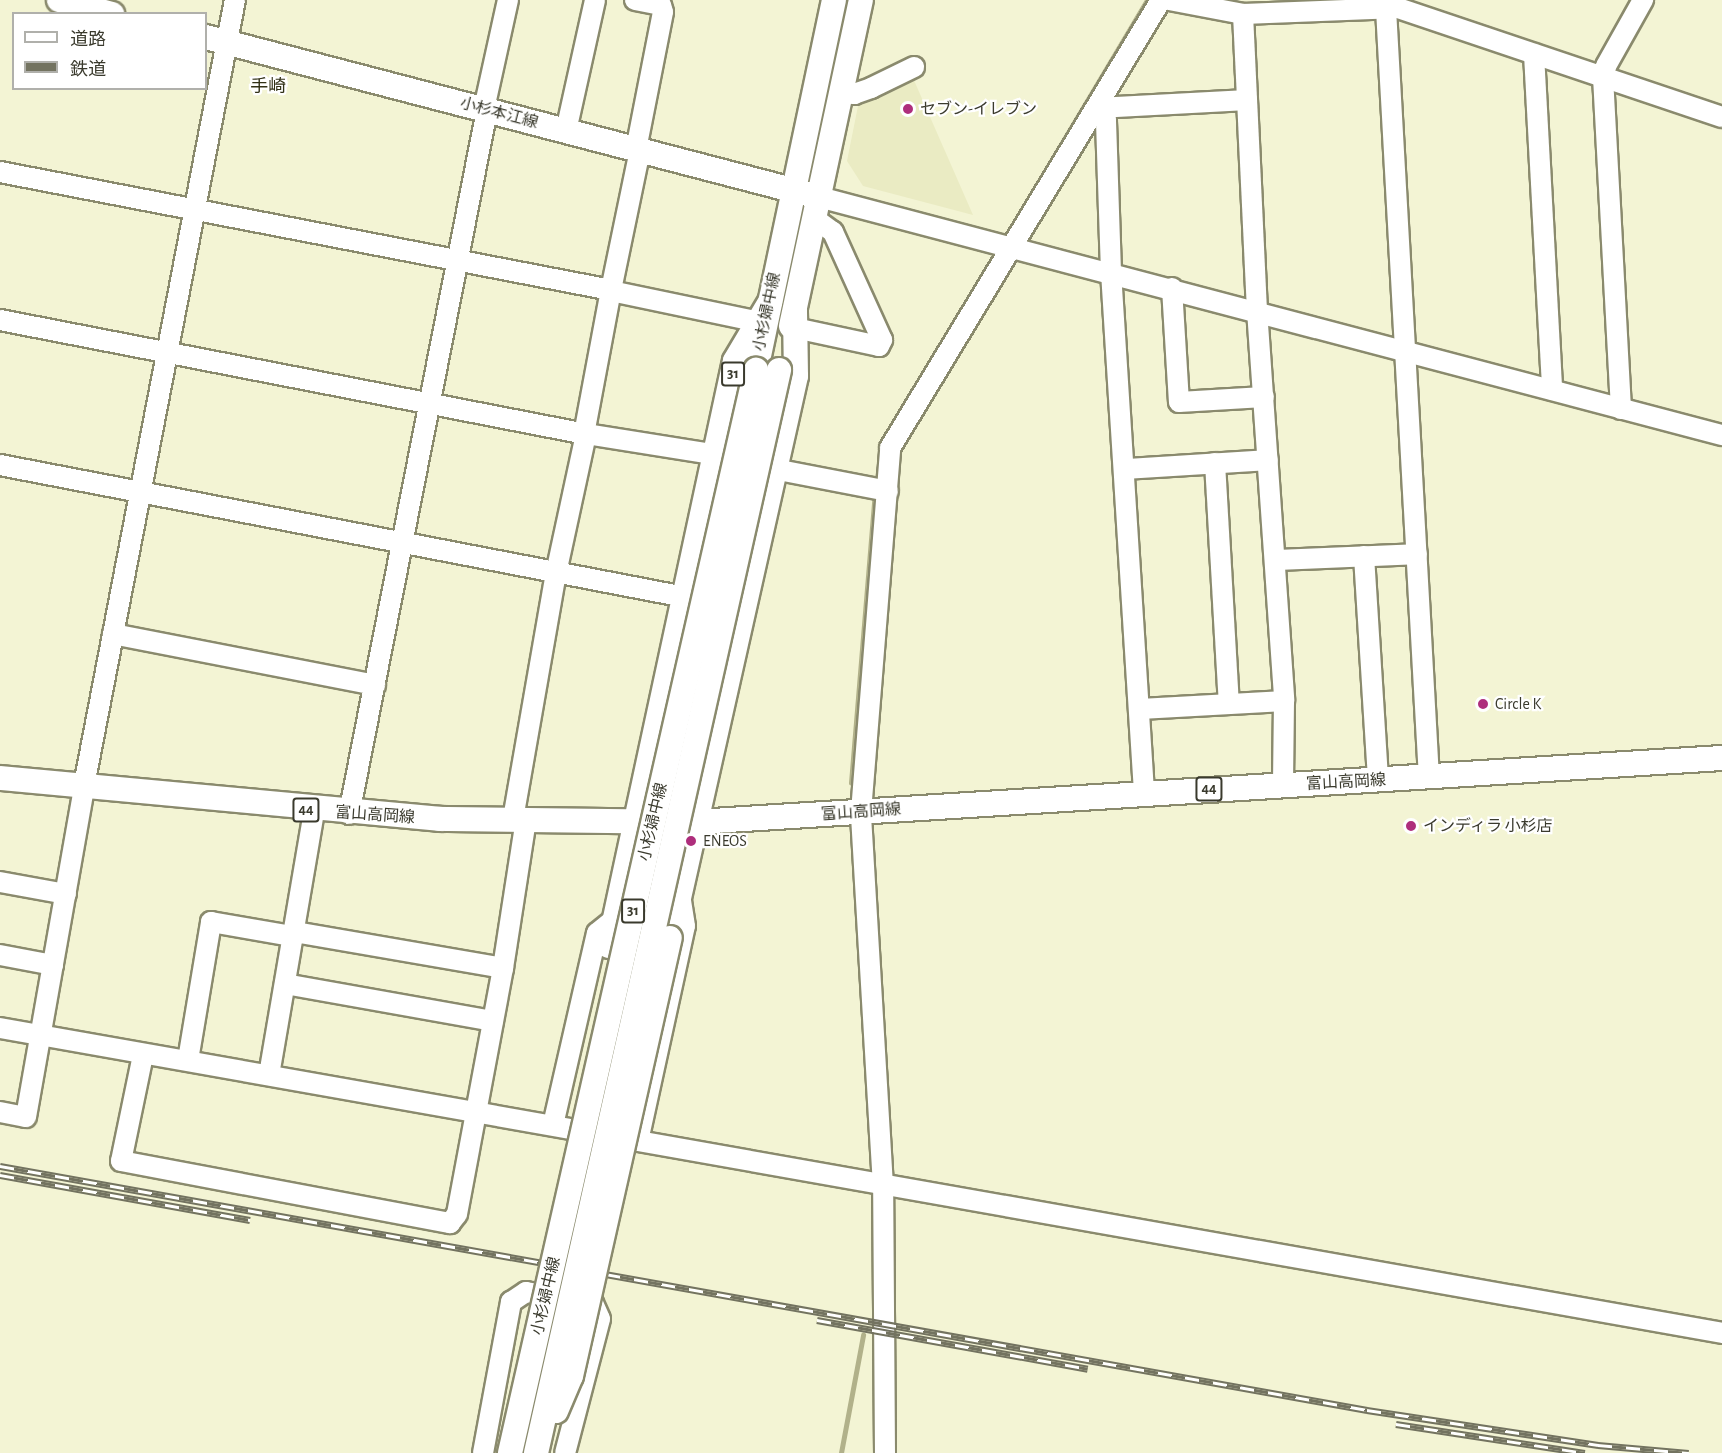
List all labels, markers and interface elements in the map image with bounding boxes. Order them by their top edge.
legend [12,12,207,90]
text: 道路 [70,31,106,49]
text: 鉄道 [70,61,106,79]
district label: 手崎 [250,76,286,98]
street label: 小杉本江線 [458,93,540,133]
place label: セブン-イレブン [920,99,1037,119]
marker: セブン-イレブン [901,102,915,116]
street label: 小杉婦中線 [749,271,785,353]
road number: 31 [721,362,745,386]
place label: Circle K [1495,694,1541,714]
marker: Circle K [1476,697,1490,711]
street label: 富山高岡線 [1306,770,1386,794]
road number: 44 [1194,777,1224,801]
street label: 小杉婦中線 [635,781,671,863]
road number: 44 [291,798,321,822]
street label: 富山高岡線 [820,800,902,824]
street label: 富山高岡線 [334,803,416,827]
place label: インディラ 小杉店 [1423,816,1554,836]
marker: インディラ 小杉店 [1404,819,1418,833]
place label: ENEOS [703,831,747,851]
marker: ENEOS [684,834,698,848]
road number: 31 [621,899,645,923]
street label: 小杉婦中線 [528,1255,564,1337]

